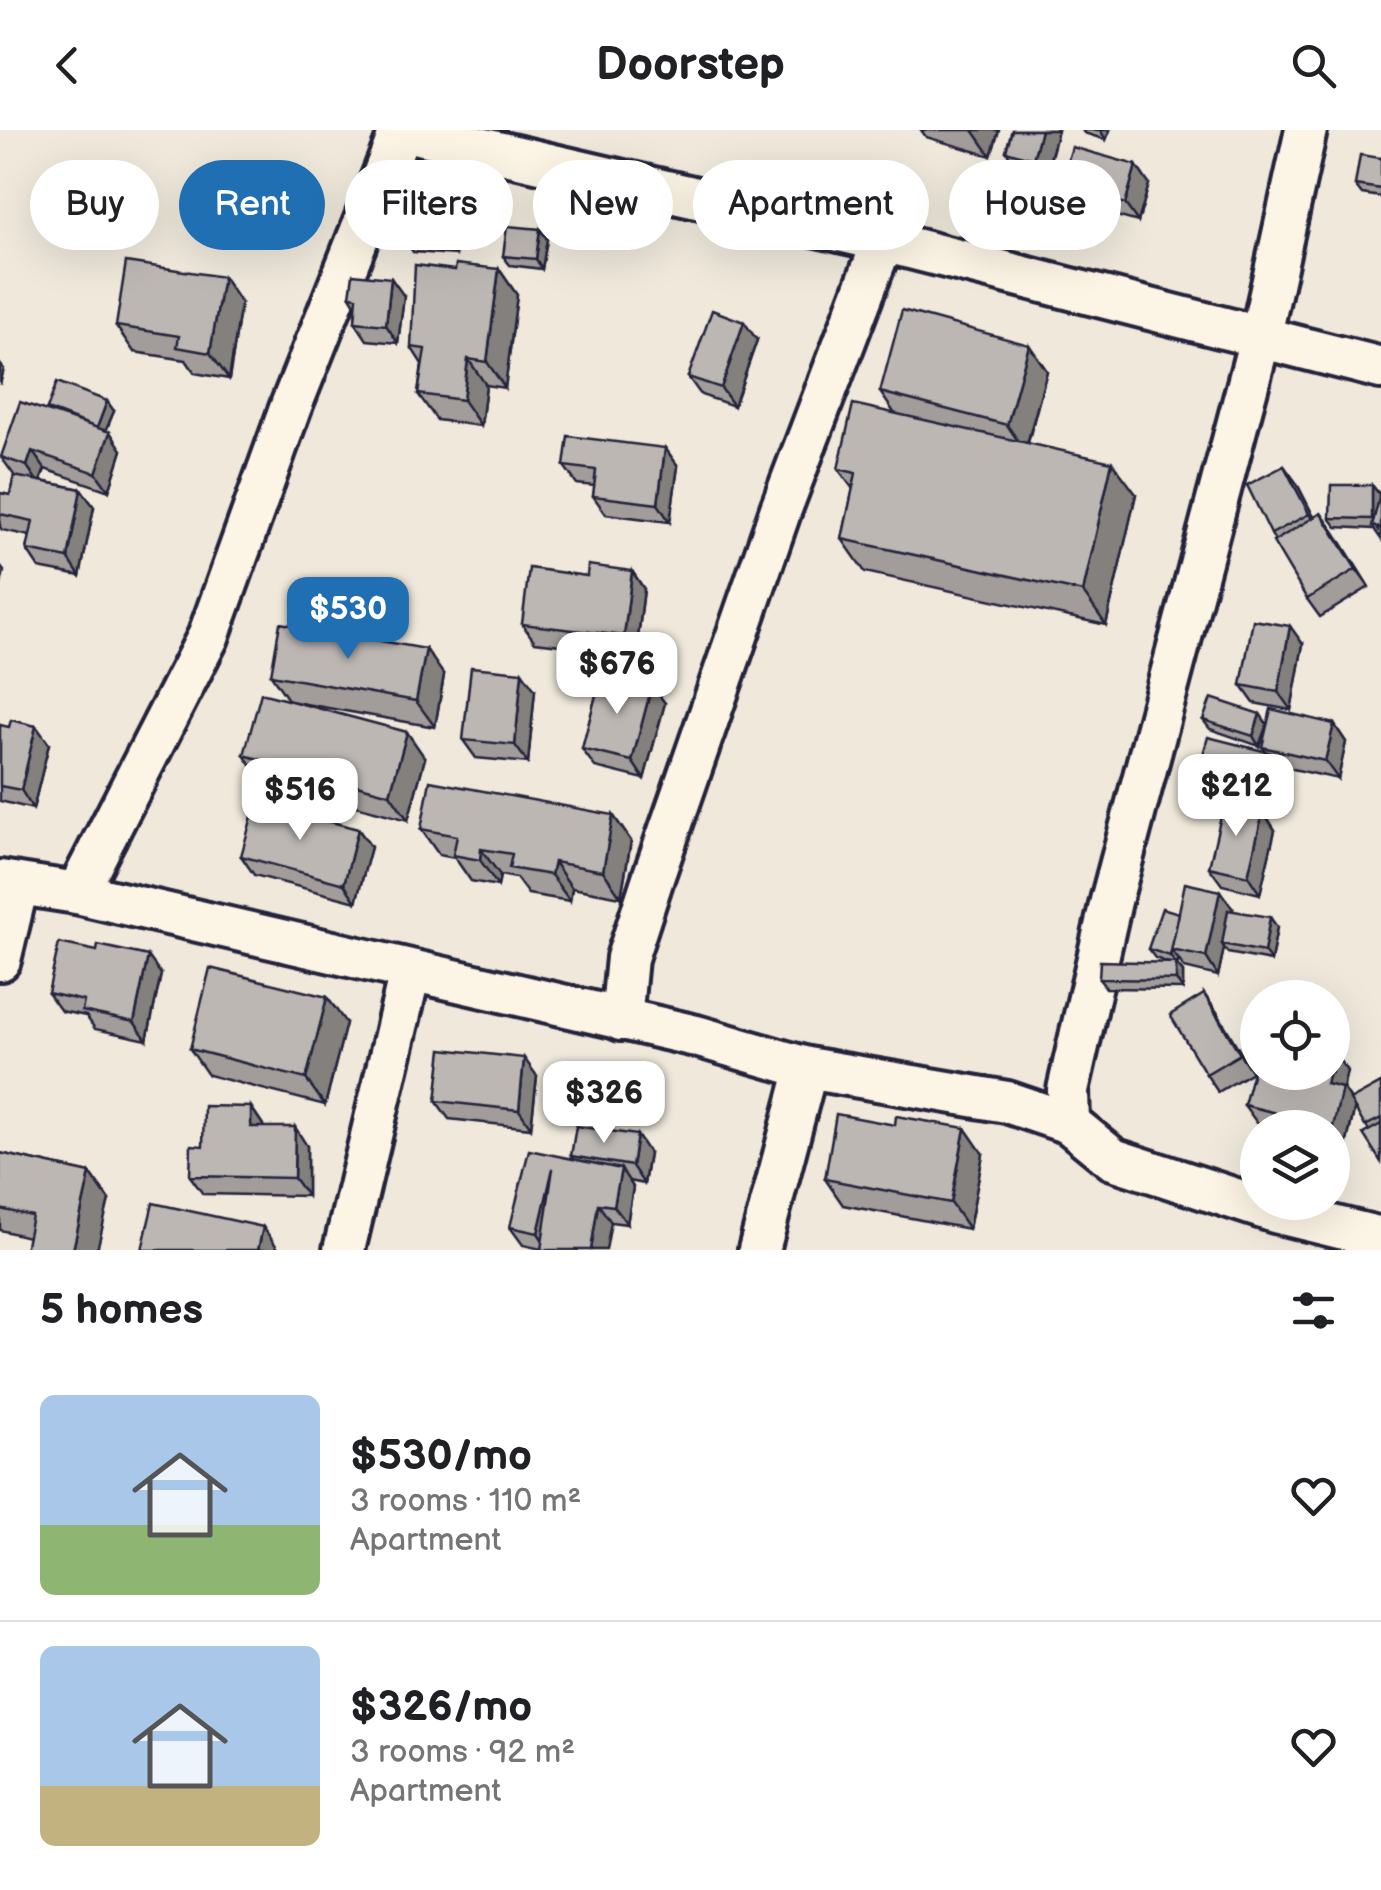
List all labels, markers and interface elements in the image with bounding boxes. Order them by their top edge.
icon: back [40,38,95,93]
text: Doorstep [596,38,785,93]
icon: search [1286,38,1341,93]
chip: Buy [30,160,159,250]
chip: Rent [179,160,325,250]
chip: Filters [345,160,513,250]
chip: New [533,160,673,250]
chip: Apartment [693,160,929,250]
chip: House [949,160,1121,250]
pin: $530 [289,577,407,662]
text: $530 [309,590,387,629]
pin: $676 [558,632,676,717]
text: $676 [578,645,656,684]
pin: $212 [1177,754,1295,839]
pin: $516 [241,758,359,843]
text: $212 [1200,767,1272,806]
text: $516 [264,771,336,810]
map controls [1240,980,1350,1220]
button: locate [1240,980,1350,1090]
pin: $326 [545,1061,663,1146]
text: $326 [565,1074,643,1113]
button: layers [1240,1110,1350,1220]
icon: filters [1286,1283,1341,1338]
text: 5 homes [40,1285,203,1336]
text: $530/mo [350,1431,532,1482]
icon: home [120,1435,240,1555]
icon: heart [1286,1468,1341,1523]
text: 3 rooms · 110 m² [350,1482,581,1521]
text: Apartment [350,1521,501,1560]
text: $326/mo [350,1682,532,1733]
icon: home [120,1686,240,1806]
icon: heart [1286,1719,1341,1774]
text: 3 rooms · 92 m² [350,1733,575,1772]
text: Apartment [350,1772,501,1811]

